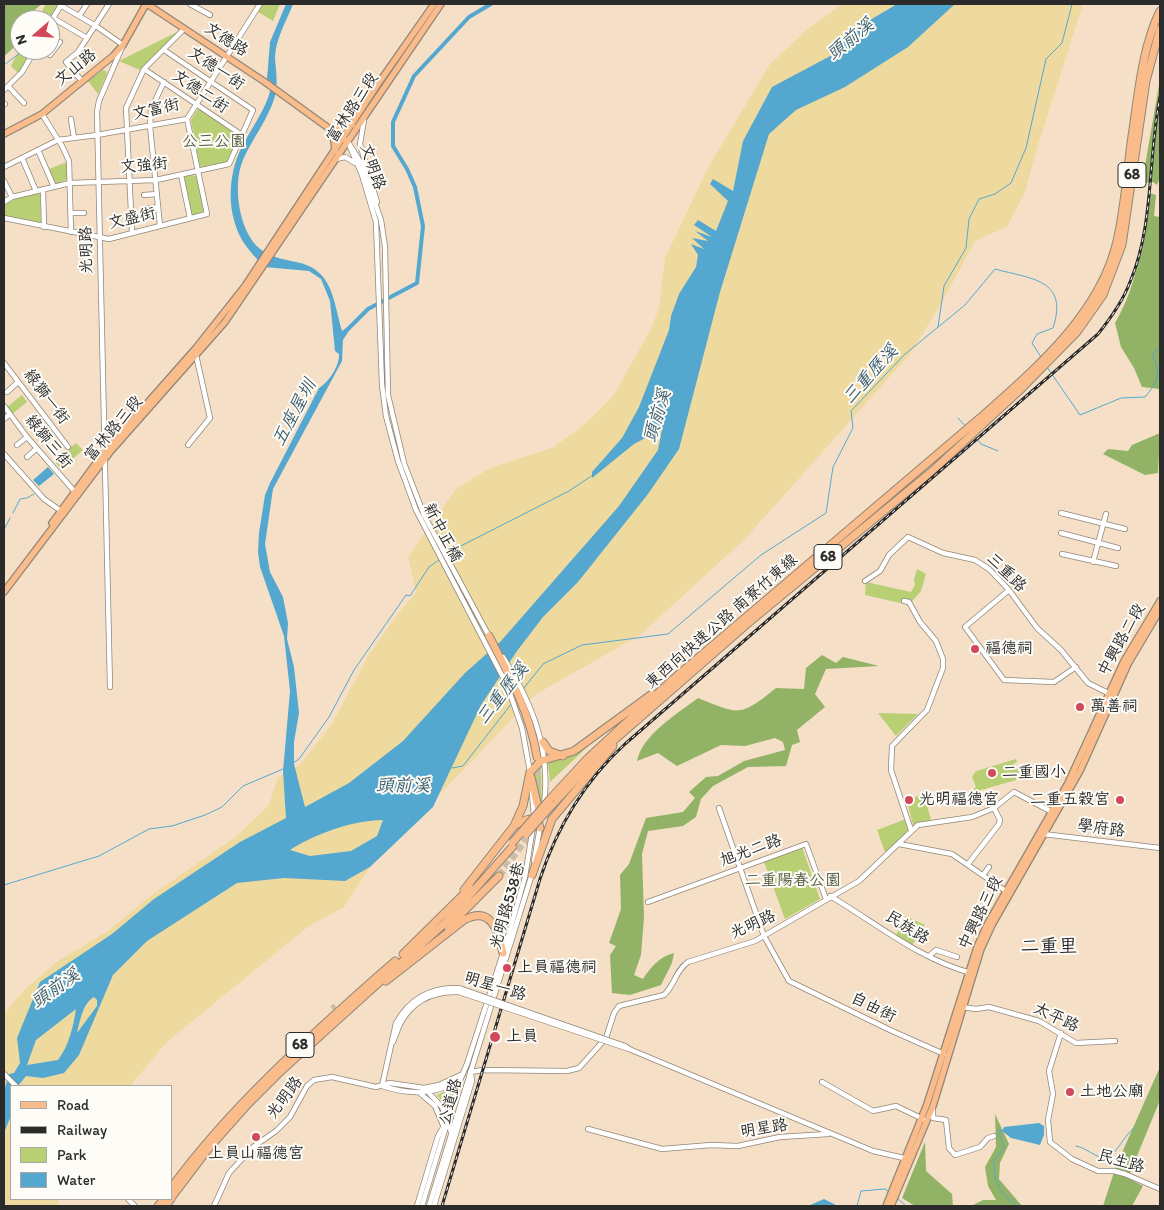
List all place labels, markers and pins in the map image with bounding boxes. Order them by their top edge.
place label: 福德祠 [985,639,1033,659]
marker: 福德祠 [969,643,981,655]
place label: 萬善祠 [1090,697,1138,717]
marker: 萬善祠 [1074,701,1086,713]
place label: 二重國小 [1002,763,1066,783]
marker: 二重國小 [986,767,998,779]
place label: 光明福德宮 [919,790,999,810]
place label: 二重五穀宮 [1030,790,1110,810]
marker: 光明福德宮 [903,794,915,806]
marker: 二重五穀宮 [1114,794,1126,806]
place label: 上員福德祠 [517,958,597,978]
marker: 上員福德祠 [501,962,513,974]
place label: 上員 [506,1027,538,1047]
marker: 上員 [488,1030,502,1044]
place label: 土地公廟 [1080,1082,1144,1102]
marker: 土地公廟 [1064,1086,1076,1098]
marker: 上員山福德宮 [250,1131,262,1143]
place label: 上員山福德宮 [208,1144,304,1164]

